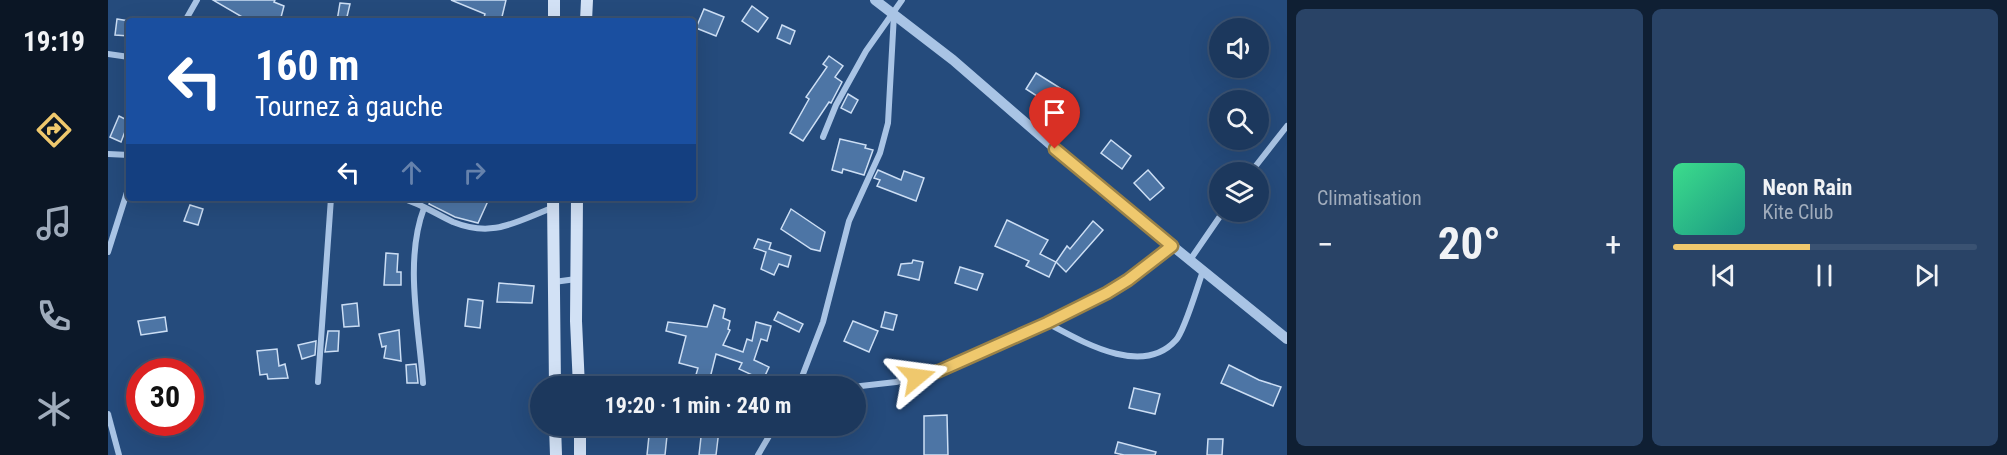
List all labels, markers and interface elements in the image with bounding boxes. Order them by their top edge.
map controls [1209,18,1269,222]
button: sound [1209,18,1269,78]
text: 19:19 [23,26,85,58]
text: 160 m [255,41,360,90]
icon: left [156,42,234,120]
pin [1029,87,1080,149]
button: search [1209,90,1269,150]
text: Tournez à gauche [255,91,443,123]
icon: arrive [1038,96,1071,129]
icon: directions [33,109,75,151]
icon: left [332,156,365,189]
icon: ahead [395,156,428,189]
icon: right [458,156,491,189]
button: layers [1209,162,1269,222]
text: Neon Rain [1763,175,1852,200]
text: Climatisation [1317,186,1422,210]
text: Kite Club [1763,200,1833,224]
icon: music [33,202,75,244]
text: 20° [1438,217,1501,270]
text: − [1317,225,1334,264]
text: + [1605,225,1621,264]
icon: previous [1707,259,1740,292]
icon: pause [1808,259,1841,292]
icon: next [1910,259,1943,292]
icon: phone [33,295,75,337]
position arrow [885,345,949,409]
speed limit sign: 30 [126,358,204,436]
icon: climate [33,388,75,430]
text: 19:20 · 1 min · 240 m [605,393,791,418]

